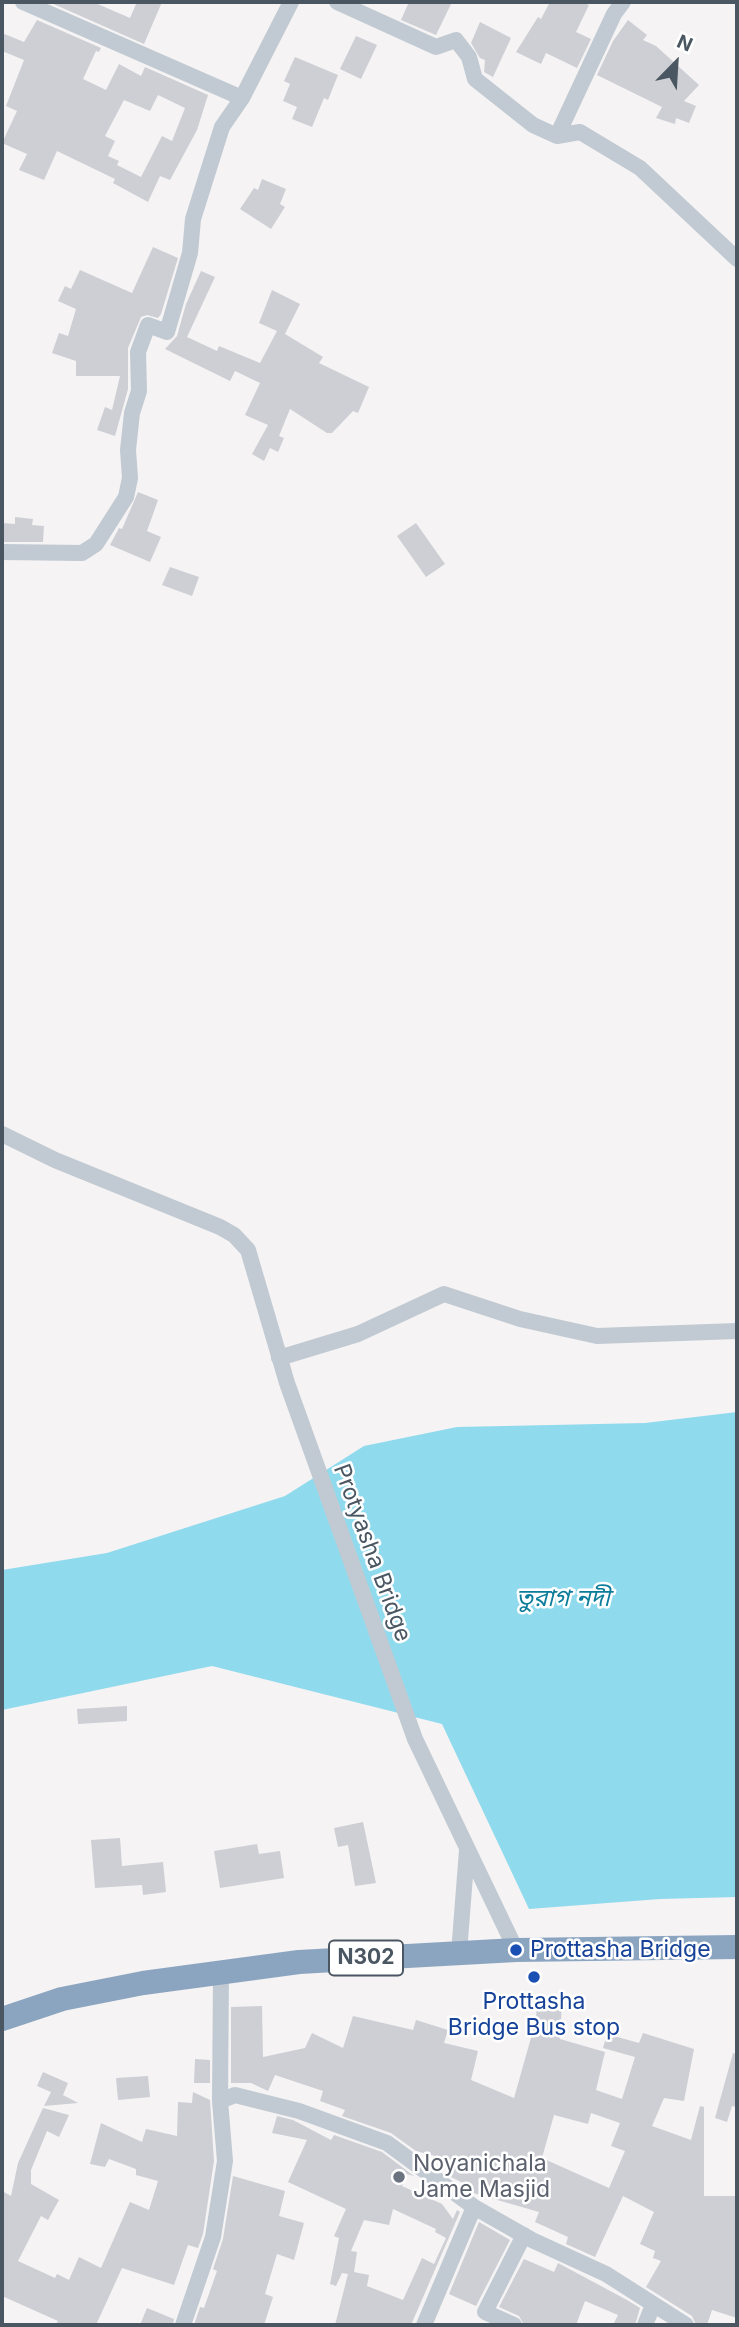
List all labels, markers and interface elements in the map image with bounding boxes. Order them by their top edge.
north arrow [641,28,711,98]
text: N [673,30,696,57]
street label: Protyasha Bridge [327,1461,417,1645]
water label: তুরাগ নদী [516,1585,610,1613]
place label: Prottasha Bridge [530,1936,711,1964]
road number: N302 [329,1940,403,1976]
marker: Prottasha Bridge [508,1942,524,1958]
marker: Prottasha Bridge Bus stop [526,1969,542,1985]
place label: Prottasha Bridge Bus stop [448,1988,620,2042]
place label: Noyanichala Jame Masjid [413,2150,550,2204]
marker: Noyanichala Jame Masjid [391,2169,407,2185]

